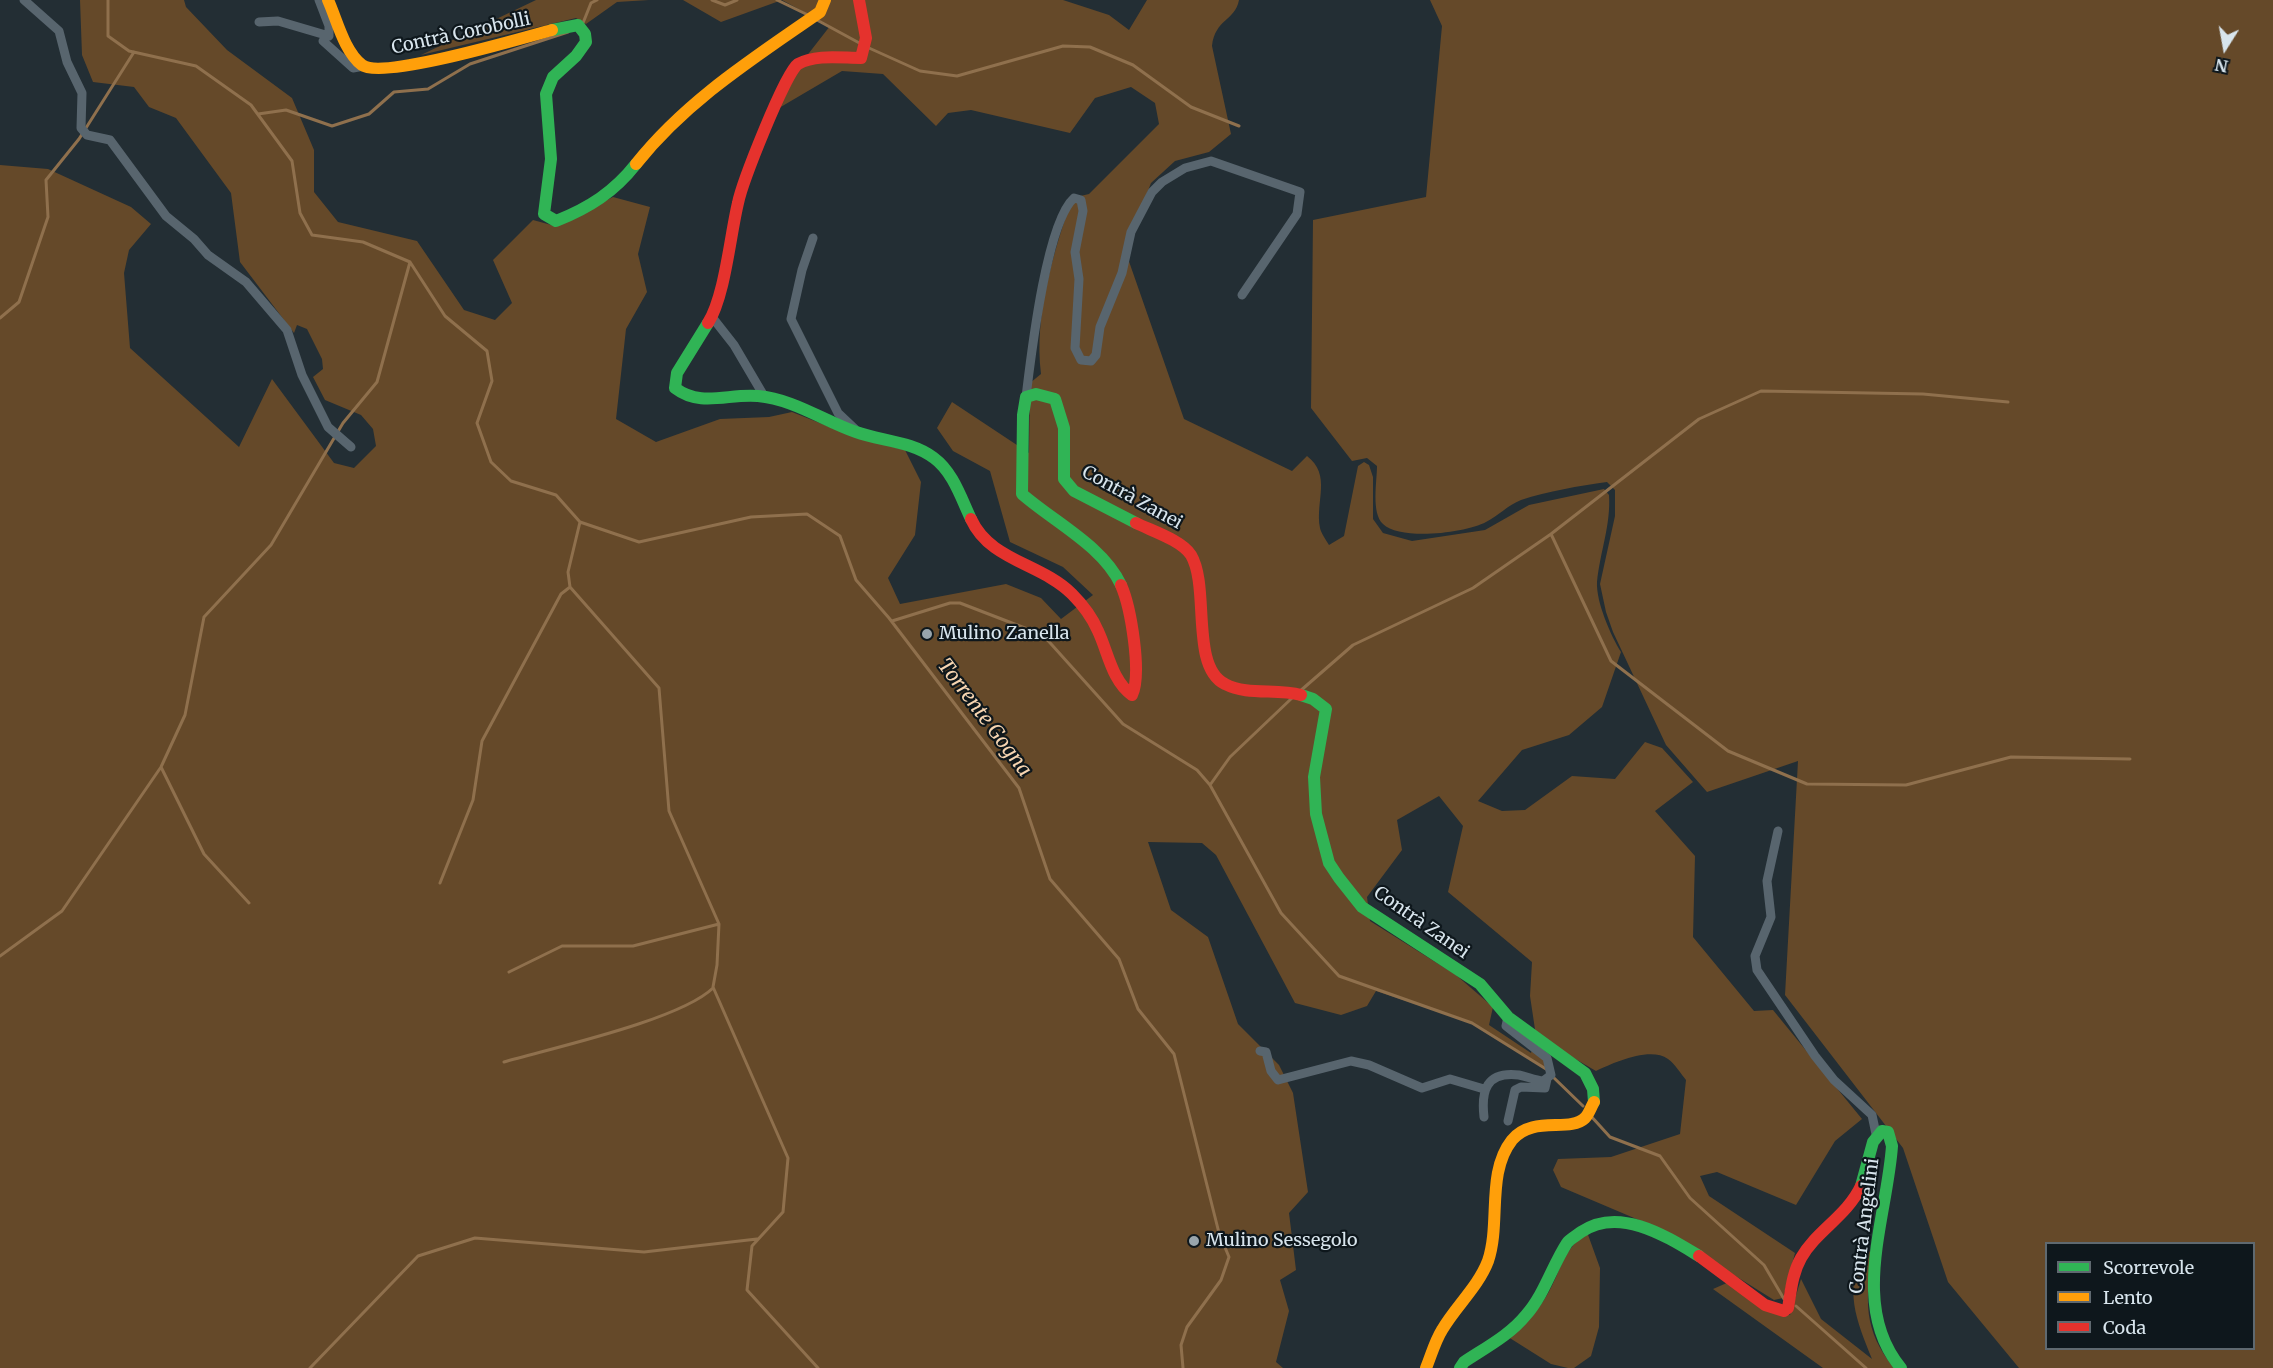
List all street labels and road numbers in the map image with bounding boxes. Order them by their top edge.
street label: Contrà Corobolli [390,9,532,59]
street label: Contrà Zanei [1078,462,1186,534]
street label: Contrà Zanei [1369,882,1473,964]
street label: Contrà Angelini [1846,1157,1884,1295]

